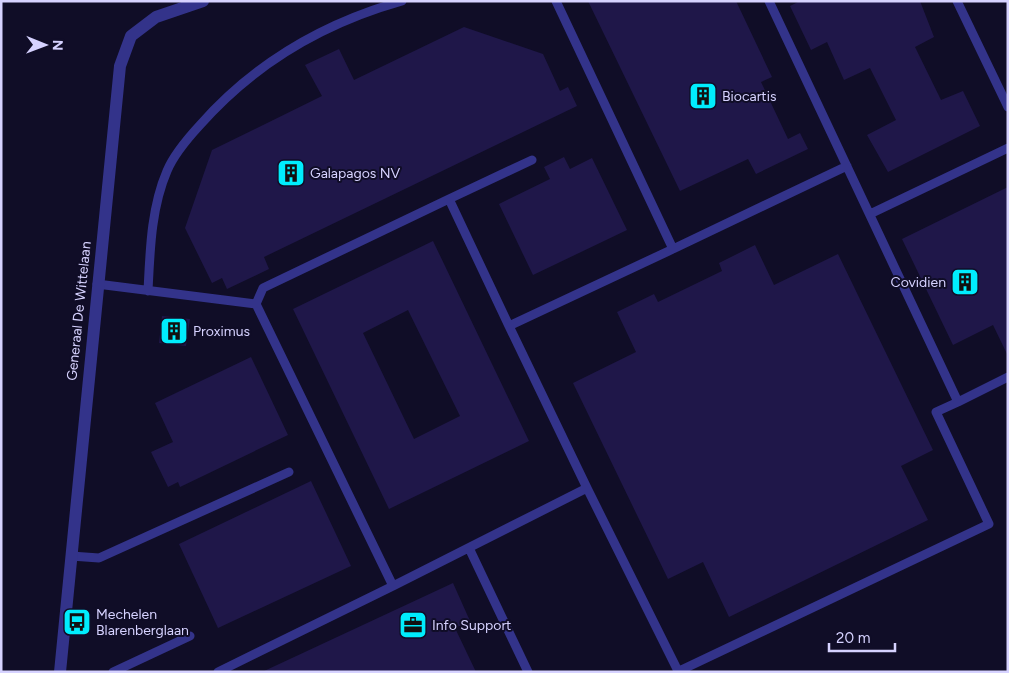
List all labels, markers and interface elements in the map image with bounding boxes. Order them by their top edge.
north arrow [20,20,70,70]
text: N [49,40,66,51]
building icon: Biocartis [688,81,718,111]
place label: Biocartis [722,88,776,105]
building icon: Galapagos NV [276,158,306,188]
place label: Galapagos NV [310,165,401,182]
street label: Generaal De Wittelaan [63,240,95,382]
building icon: Covidien [950,267,980,297]
place label: Covidien [891,274,946,291]
building icon: Proximus [159,316,189,346]
place label: Proximus [193,323,250,340]
place label: Mechelen Blarenberglaan [96,606,189,639]
bus stop icon: Mechelen Blarenberglaan [62,607,92,637]
office icon: Info Support [398,610,428,640]
place label: Info Support [432,617,511,634]
scale bar [829,620,895,652]
text: 20 m [836,629,870,647]

